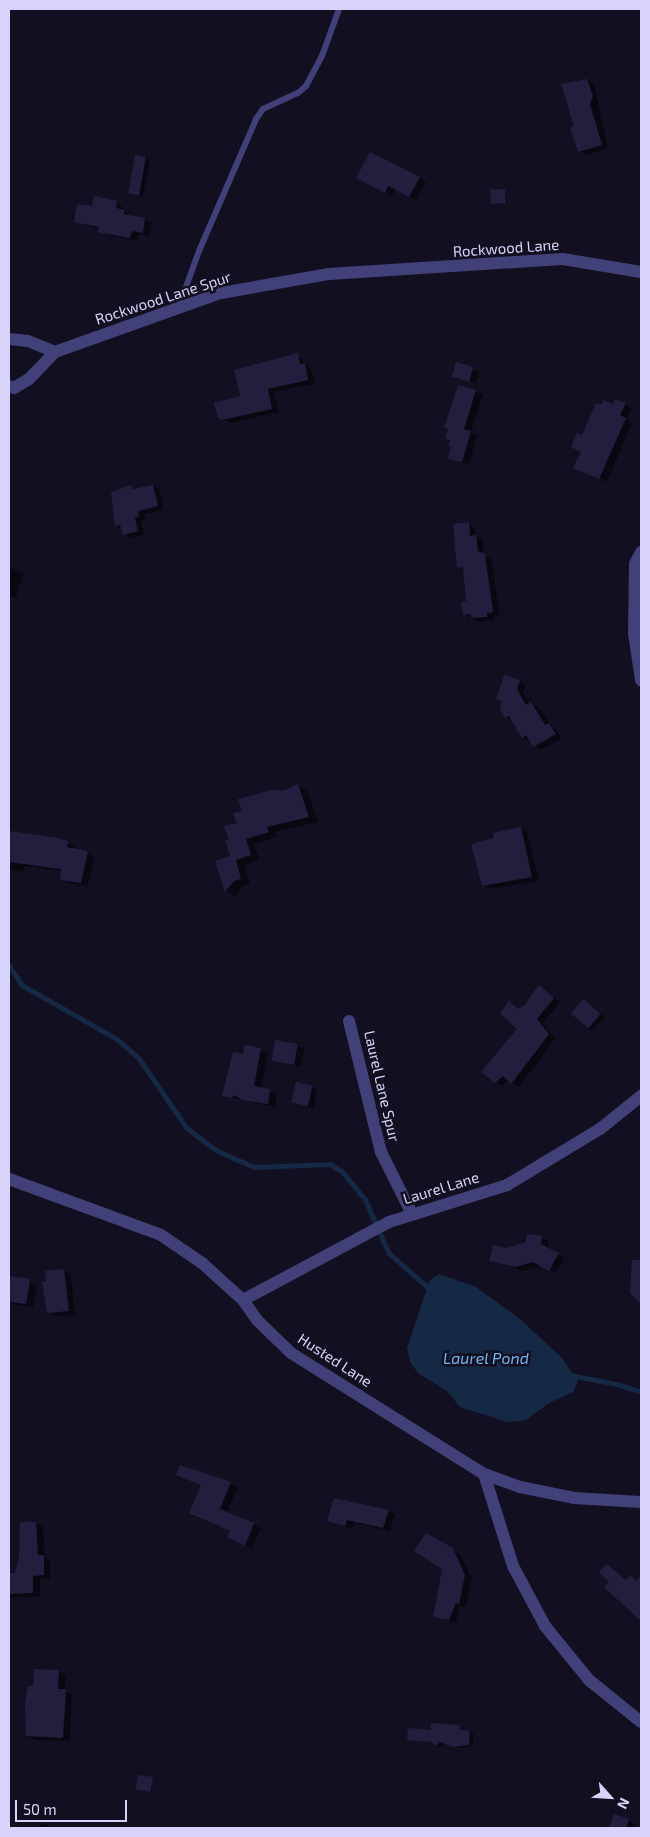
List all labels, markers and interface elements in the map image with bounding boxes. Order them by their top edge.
street label: Rockwood Lane [452,235,560,261]
street label: Rockwood Lane Spur [93,268,233,328]
street label: Laurel Lane Spur [360,1028,404,1144]
street label: Laurel Lane [401,1168,481,1208]
street label: Husted Lane [295,1329,375,1391]
water label: Laurel Pond [443,1348,529,1368]
north arrow [585,1772,635,1822]
scale bar [18,1790,130,1822]
text: N [614,1796,634,1812]
text: 50 m [23,1800,57,1818]

